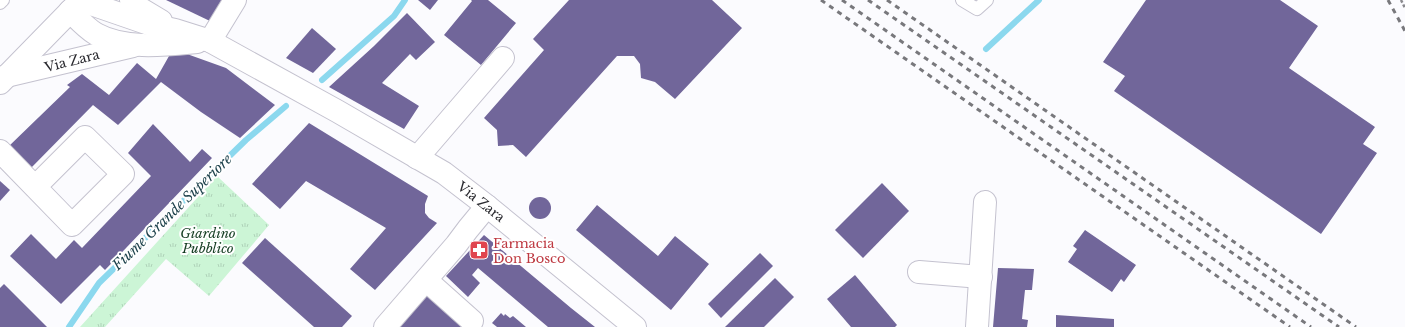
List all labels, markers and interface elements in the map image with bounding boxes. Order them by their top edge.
street label: Via Zara [42,46,102,76]
water label: Fiume Grande Superiore [108,150,236,275]
street label: Via Zara [453,177,509,226]
park label: Giardino Pubblico [180,225,236,257]
place label: Farmacia Don Bosco [493,235,566,267]
pharmacy icon: Farmacia Don Bosco [468,239,490,261]

